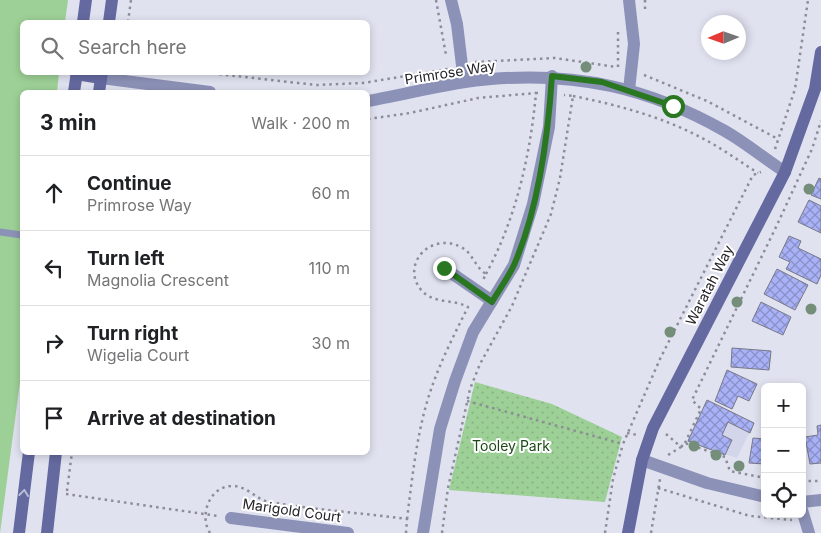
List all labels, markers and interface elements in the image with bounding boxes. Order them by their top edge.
north arrow [701,15,746,60]
search box [20,20,370,75]
icon: search [38,34,66,62]
text: Search here [78,36,187,59]
street label: Primrose Way [403,56,497,88]
route start [662,95,685,118]
text: 3 min [40,110,96,135]
text: Walk · 200 m [251,113,350,133]
text: Continue [87,172,172,195]
icon: ahead [40,179,68,207]
text: 60 m [311,183,350,203]
text: Primrose Way [87,195,192,215]
street label: Waratah Way [682,242,736,328]
text: Turn left [87,247,165,270]
icon: left [40,254,68,282]
route end [433,257,456,280]
text: 110 m [308,258,350,278]
text: Magnolia Crescent [87,270,229,290]
text: Turn right [87,322,178,345]
icon: right [40,329,68,357]
text: 30 m [312,333,350,353]
text: Wigelia Court [87,345,189,365]
map controls [761,383,806,518]
button: + [761,383,806,428]
icon: arrive [40,404,68,432]
text: Arrive at destination [87,407,276,430]
button: − [761,428,806,473]
park label: Tooley Park [472,437,550,454]
button: locate [761,473,806,518]
one-way arrow [18,488,29,496]
street label: Marigold Court [242,495,343,525]

